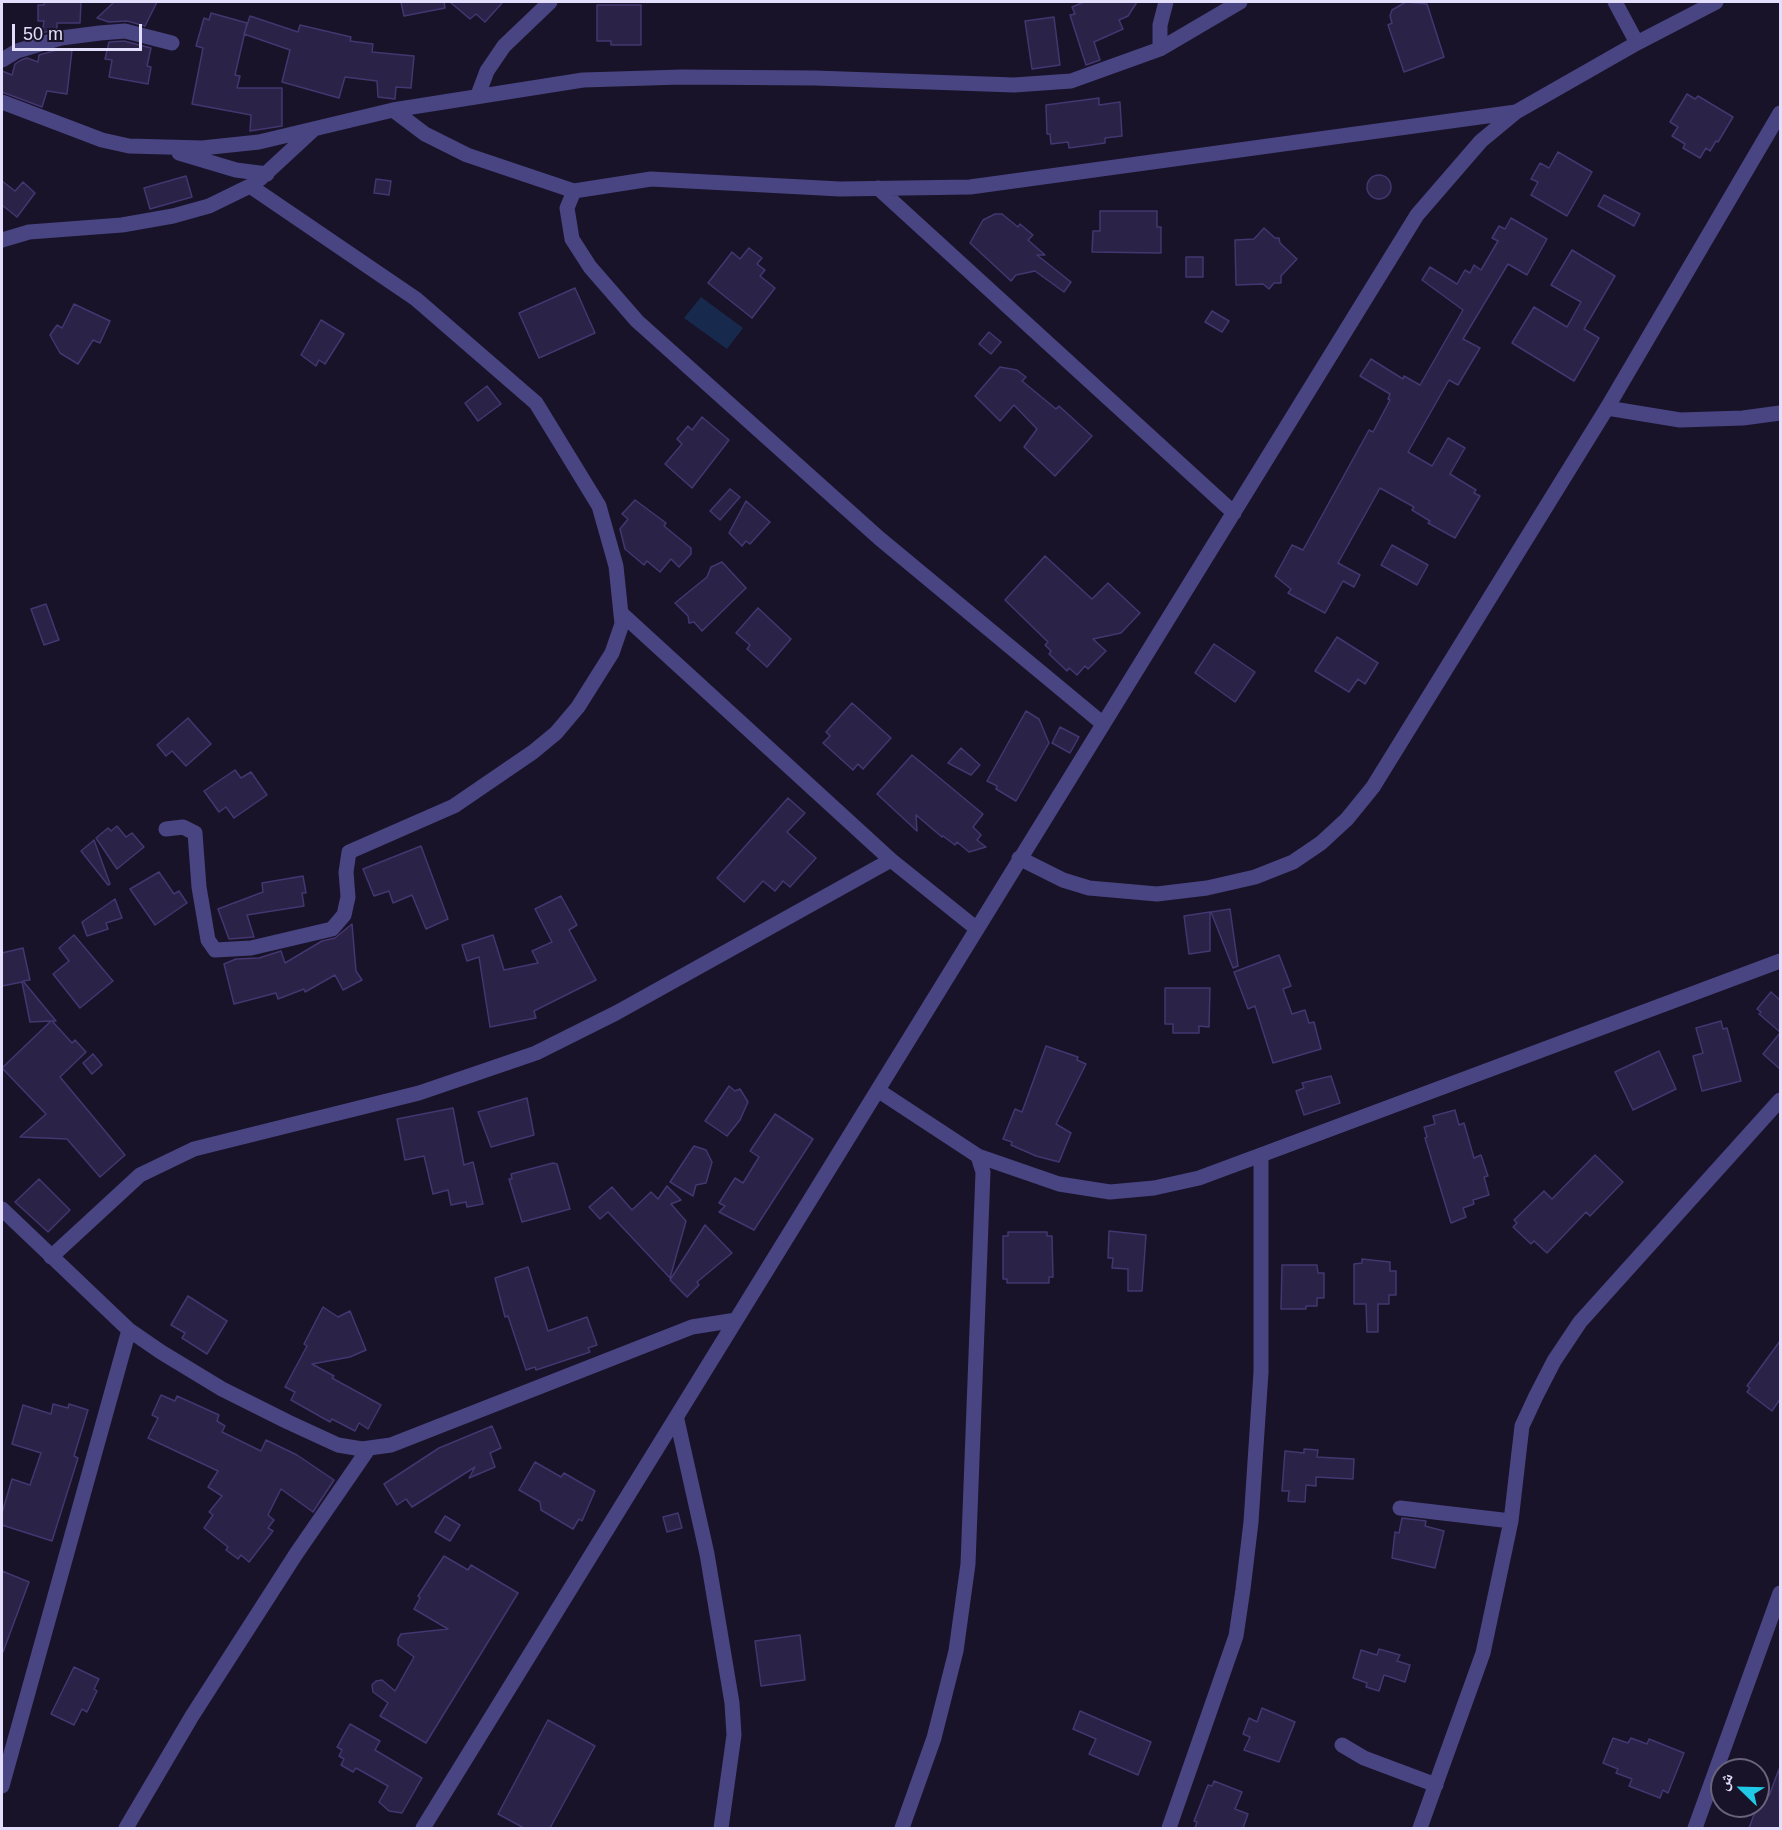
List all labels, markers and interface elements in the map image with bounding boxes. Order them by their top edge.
scale bar [15,12,146,50]
text: 50 m [23,24,63,44]
north arrow [1710,1758,1770,1818]
text: ش [1714,1770,1736,1793]

